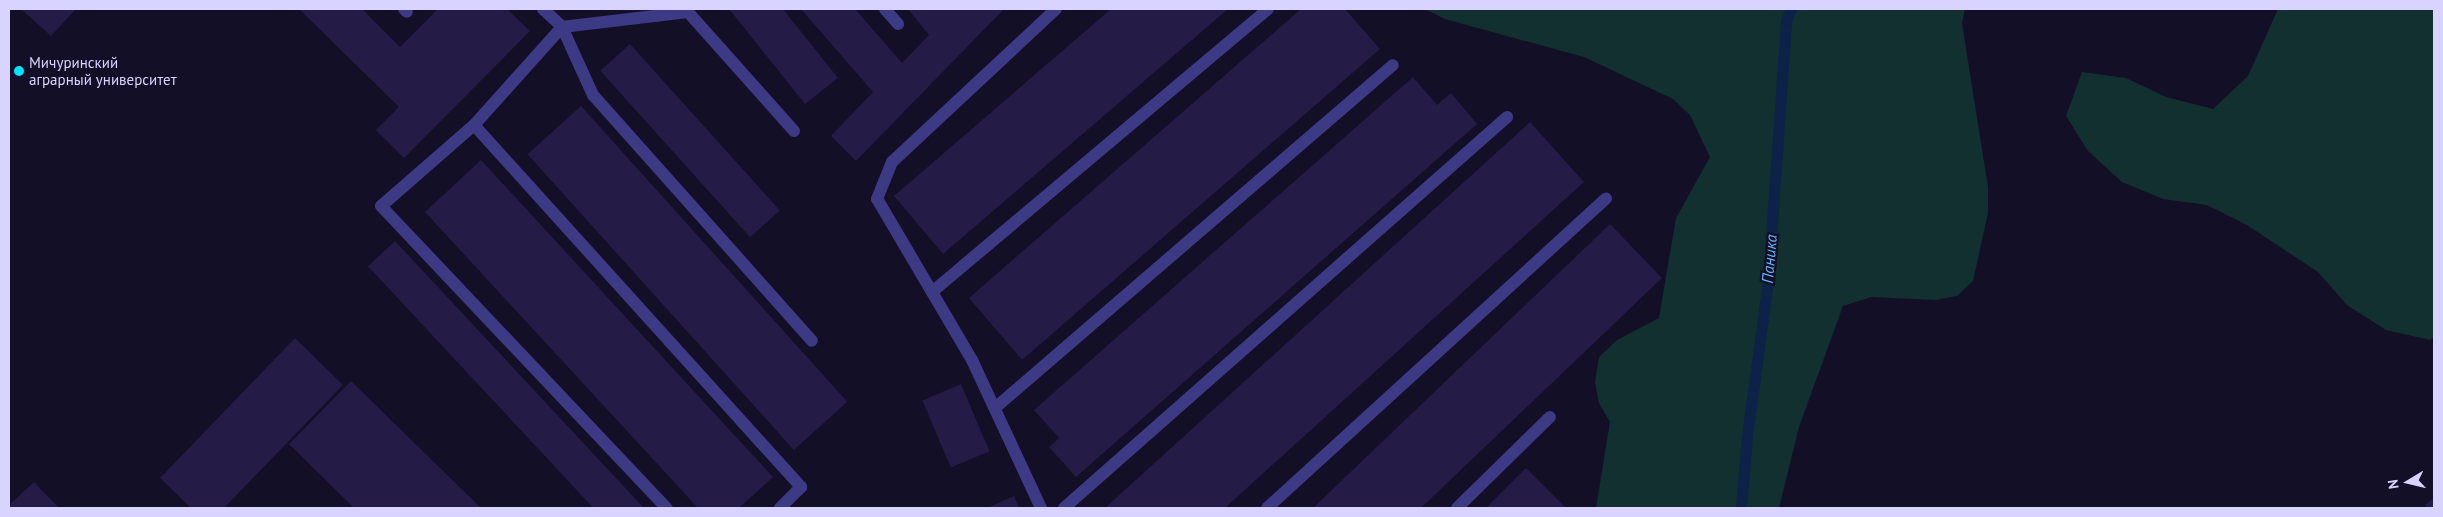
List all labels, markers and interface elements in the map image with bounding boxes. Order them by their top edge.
place label: Мичуринский аграрный университет [29,53,177,88]
marker: Мичуринский аграрный университет [13,65,25,77]
water label: Паника [1757,234,1781,284]
north arrow [2383,457,2433,507]
text: N [2384,478,2403,490]

